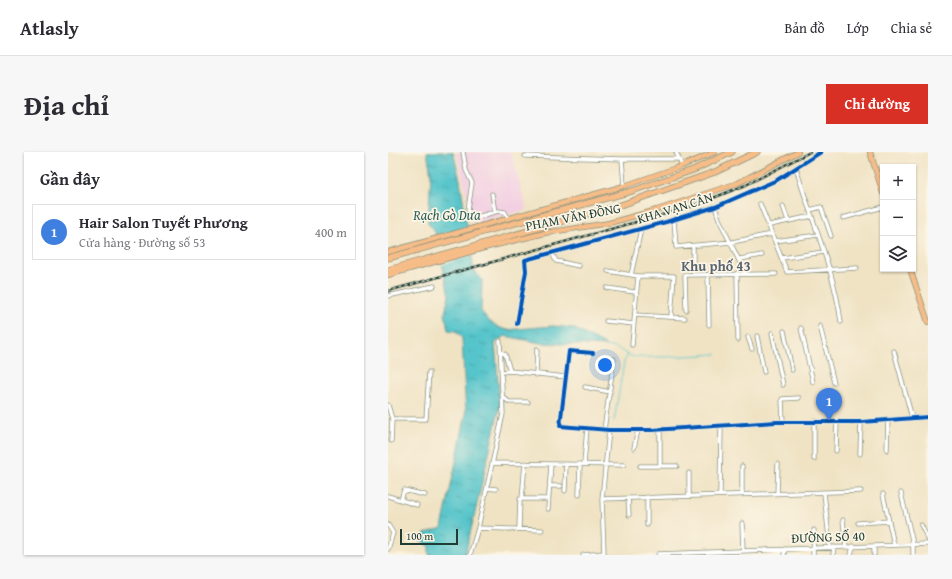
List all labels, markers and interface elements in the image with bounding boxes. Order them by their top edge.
text: Atlasly [20,14,79,42]
text: Bản đồ [785,18,825,38]
text: Lớp [847,18,869,38]
text: Chia sẻ [891,18,932,38]
text: Địa chỉ [24,84,109,125]
button: Chỉ đường [826,84,928,124]
map controls [880,164,916,272]
button: + [880,164,916,200]
text: Gần đây [40,166,100,191]
street label: KHA VẠN CÂN [635,187,716,229]
street label: PHẠM VĂN ĐỒNG [524,198,623,236]
button: − [880,200,916,236]
water label: Rạch Gò Dưa [412,205,481,225]
text: Hair Salon Tuyết Phương [79,212,248,233]
text: 1 [51,223,57,242]
text: 400 m [315,223,347,242]
text: Cửa hàng · Đường số 53 [79,233,206,252]
button: layers [880,236,916,272]
district label: Khu phố 43 [681,256,751,276]
your location [595,355,615,375]
pin: 1 [816,388,842,421]
street label: ĐƯỜNG SỐ 40 [791,526,865,548]
scale bar [400,527,458,546]
text: 100 m [406,528,433,544]

